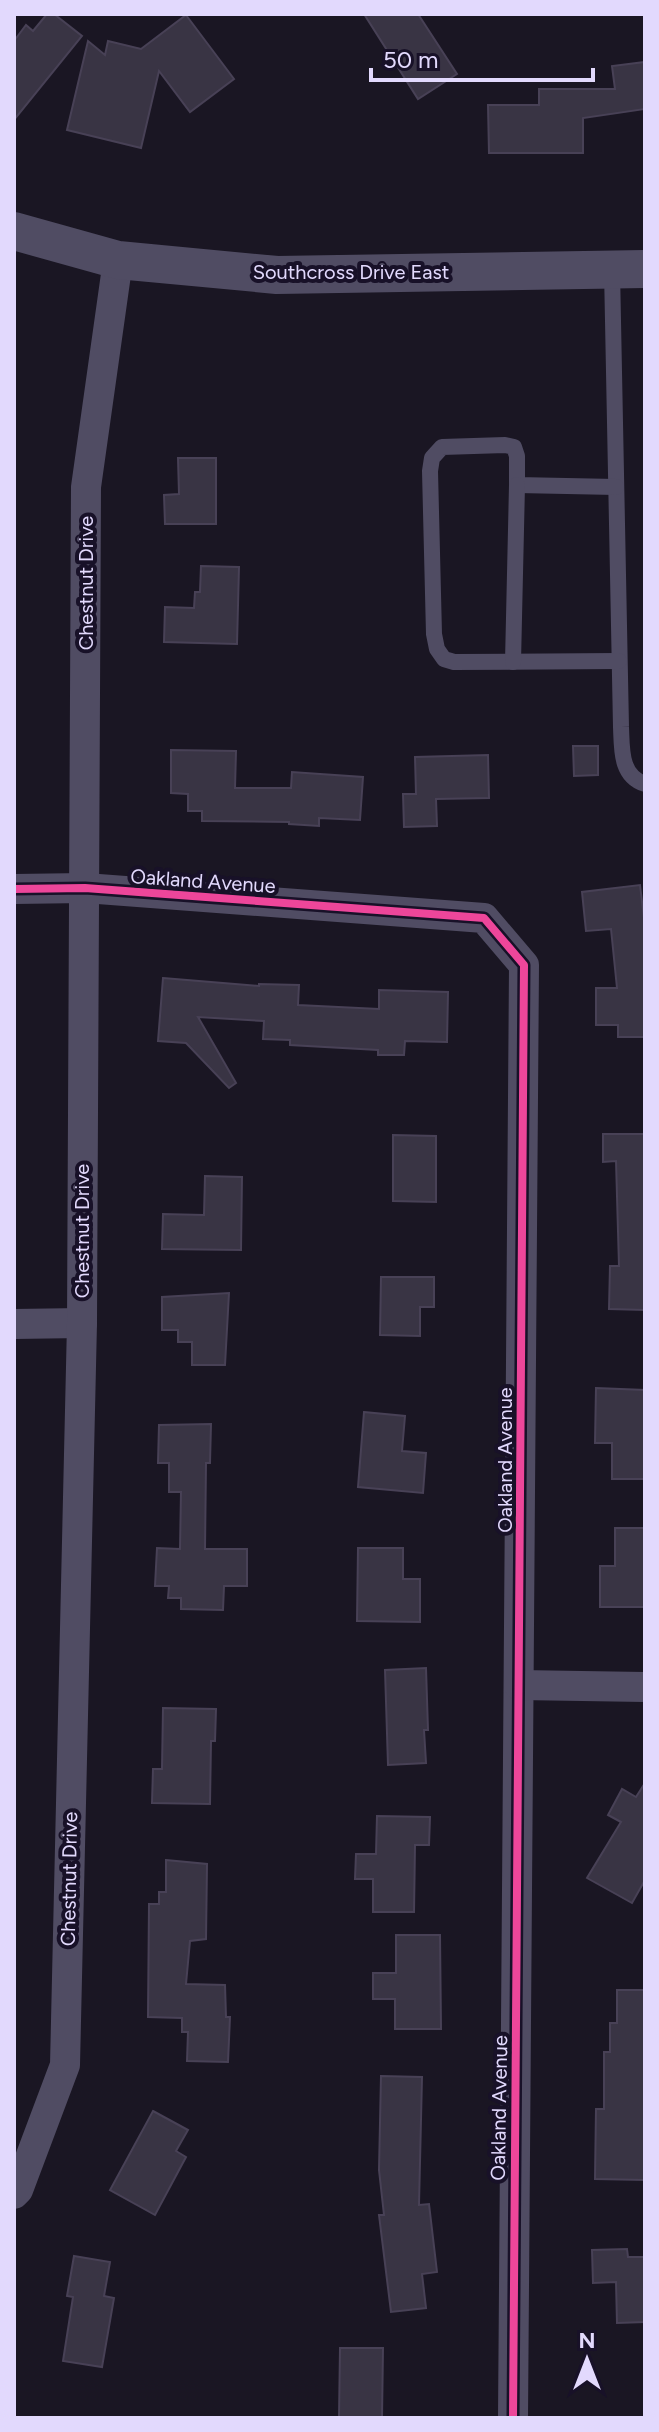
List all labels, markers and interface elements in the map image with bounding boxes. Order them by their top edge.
scale bar [371,32,593,82]
text: 50 m [383,45,439,74]
street label: Southcross Drive East [253,260,449,284]
street label: Chestnut Drive [74,516,98,650]
street label: Oakland Avenue [130,864,276,898]
street label: Chestnut Drive [70,1164,94,1298]
street label: Oakland Avenue [493,1387,517,1533]
street label: Chestnut Drive [56,1812,82,1946]
street label: Oakland Avenue [486,2035,512,2181]
north arrow [547,2320,627,2400]
text: N [578,2327,596,2354]

